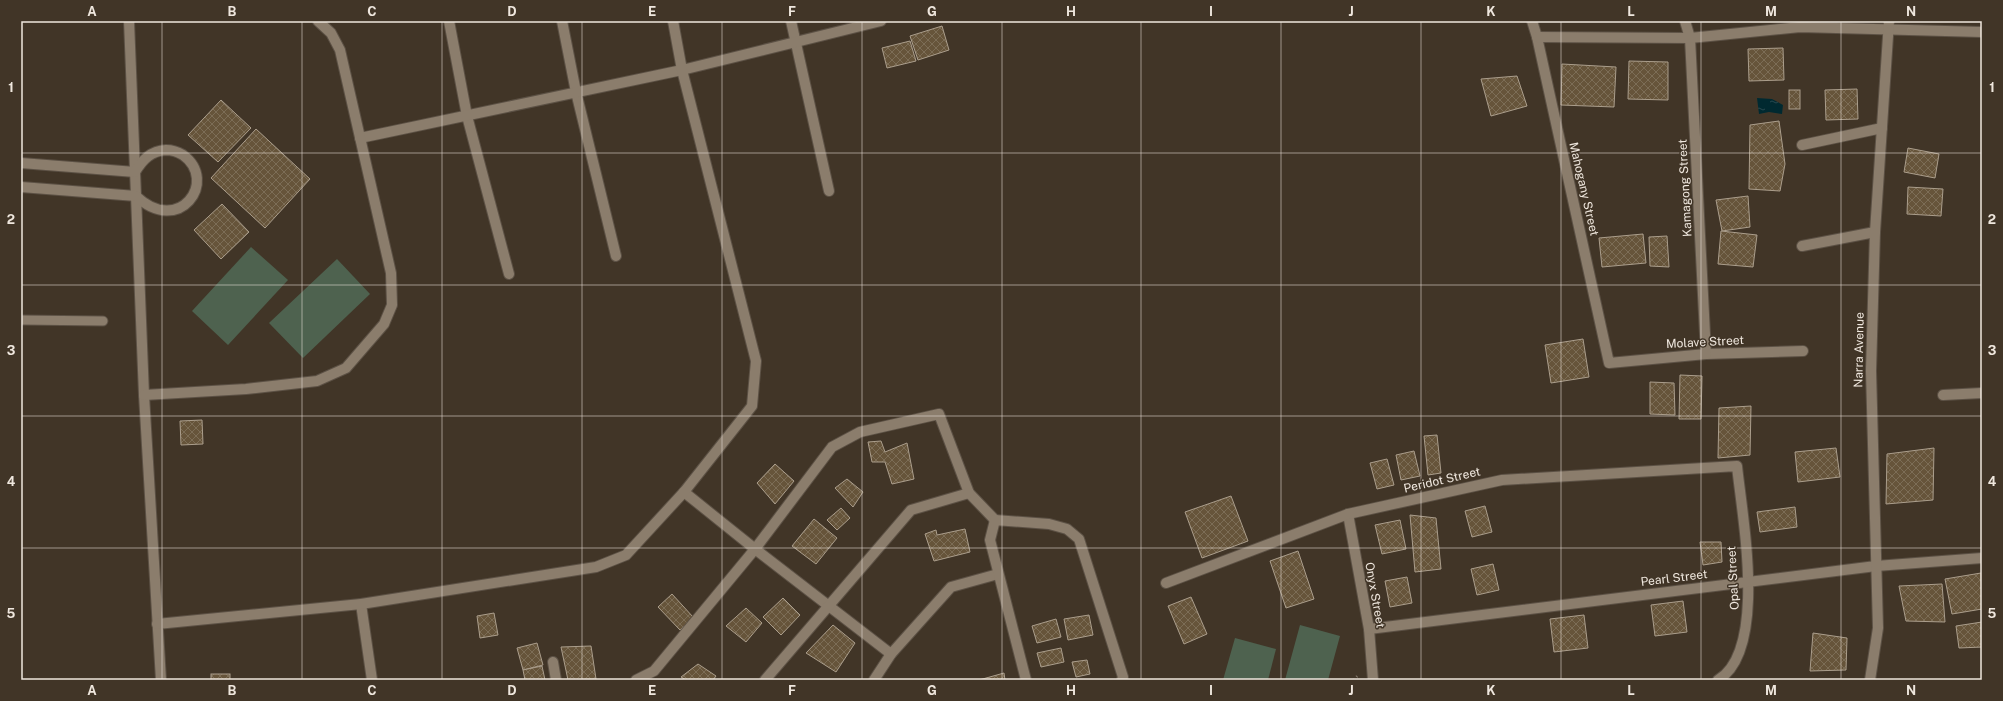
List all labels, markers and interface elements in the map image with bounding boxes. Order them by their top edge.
text: A [87,4,97,19]
text: B [228,4,237,19]
text: C [367,4,377,19]
text: D [507,4,517,19]
text: E [648,4,656,19]
text: F [788,4,796,19]
text: G [927,4,937,19]
text: H [1066,4,1076,19]
text: I [1209,4,1213,19]
text: J [1348,4,1354,19]
text: K [1486,4,1496,19]
text: L [1627,4,1635,19]
text: M [1765,4,1777,19]
text: N [1906,4,1916,19]
text: 1 [8,80,14,95]
text: 1 [1989,80,1995,95]
street label: Kamagong Street [1675,138,1695,237]
street label: Mahogany Street [1566,141,1602,238]
text: 2 [7,212,15,227]
text: 2 [1988,212,1996,227]
street label: Narra Avenue [1851,312,1867,388]
street label: Molave Street [1666,333,1745,351]
text: 3 [7,343,16,358]
text: 3 [1988,343,1997,358]
street label: Peridot Street [1402,464,1482,496]
text: 4 [7,474,16,489]
text: 4 [1988,474,1997,489]
street label: Opal Street [1724,545,1742,610]
street label: Onyx Street [1362,561,1388,629]
street label: Pearl Street [1640,567,1709,589]
text: 5 [7,606,16,621]
text: 5 [1988,606,1997,621]
text: A [87,683,97,698]
text: B [228,683,237,698]
text: C [367,683,377,698]
text: D [507,683,517,698]
text: E [648,683,656,698]
text: F [788,683,796,698]
text: G [927,683,937,698]
text: H [1066,683,1076,698]
text: I [1209,683,1213,698]
text: J [1348,683,1354,698]
text: K [1486,683,1496,698]
text: L [1627,683,1635,698]
text: M [1765,683,1777,698]
text: N [1906,683,1916,698]

